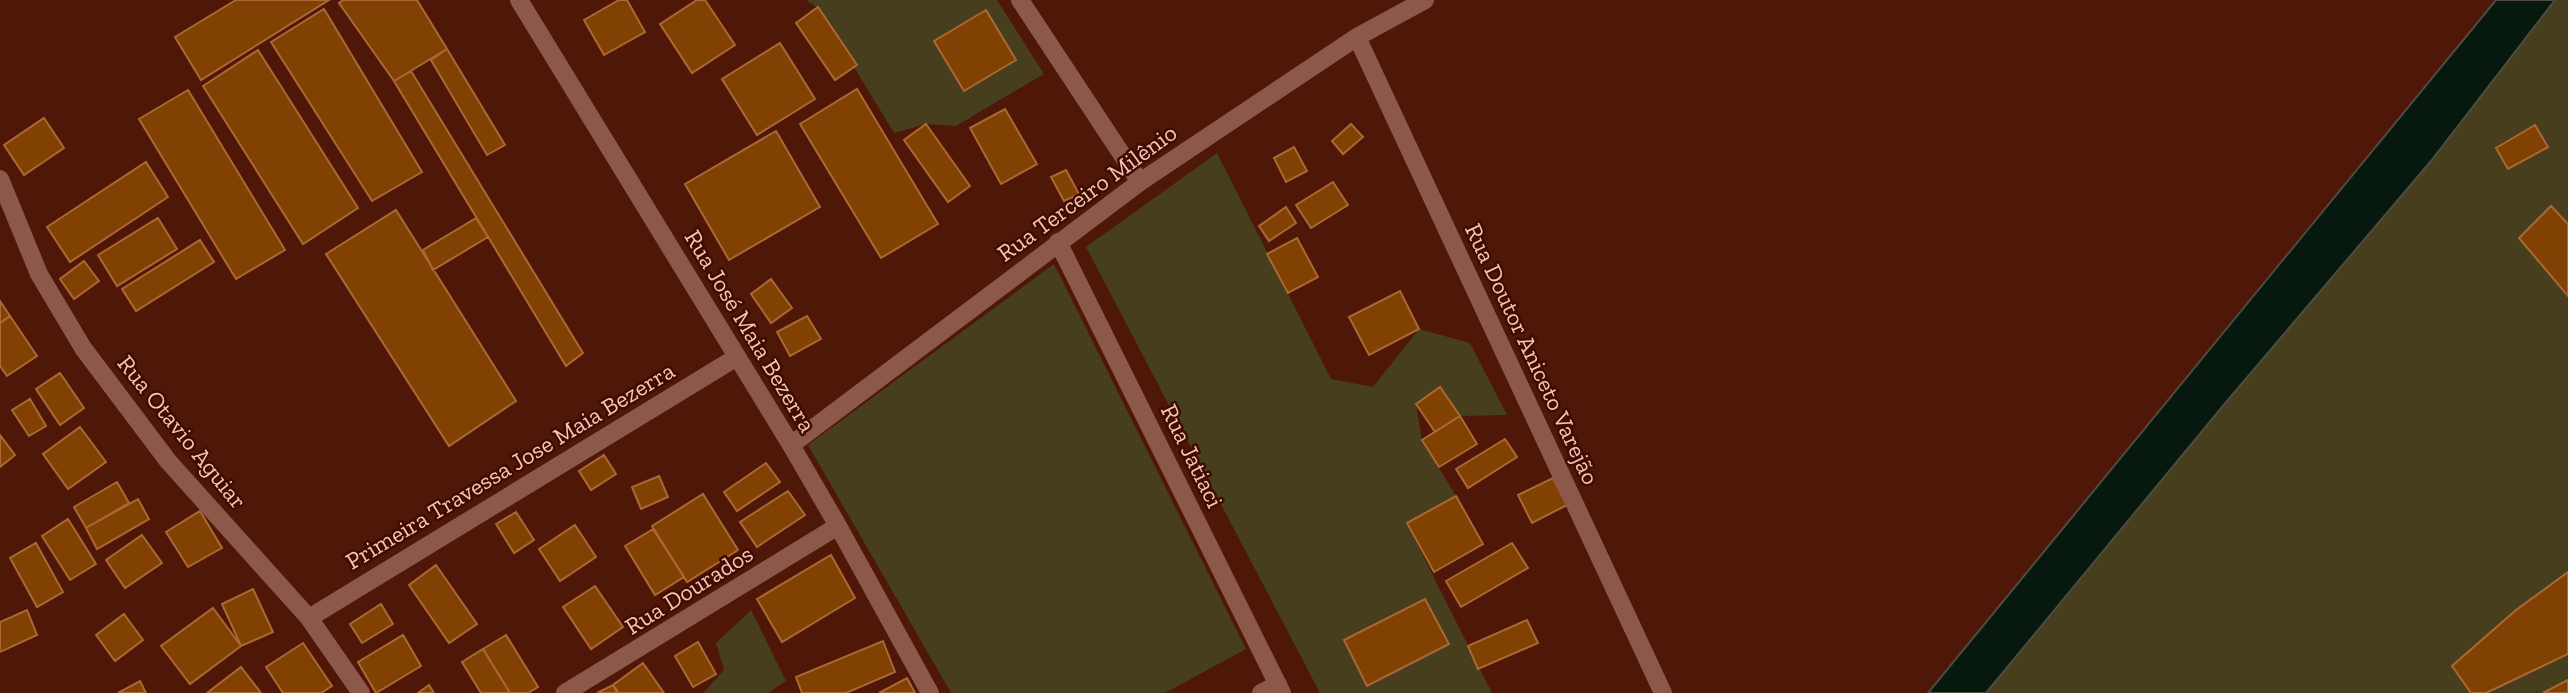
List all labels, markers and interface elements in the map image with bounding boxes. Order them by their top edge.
street label: Rua Terceiro Milênio [991,118,1182,267]
street label: Rua Doutor Aniceto Varejão [1459,219,1606,489]
street label: Rua José Maia Bezerra [679,224,823,438]
street label: Rua Otavio Aguiar [112,349,253,514]
street label: Primeira Travessa Jose Maia Bezerra [340,355,680,575]
street label: Rua Jatiaci [1155,399,1230,513]
street label: Rua Dourados [619,539,758,640]

